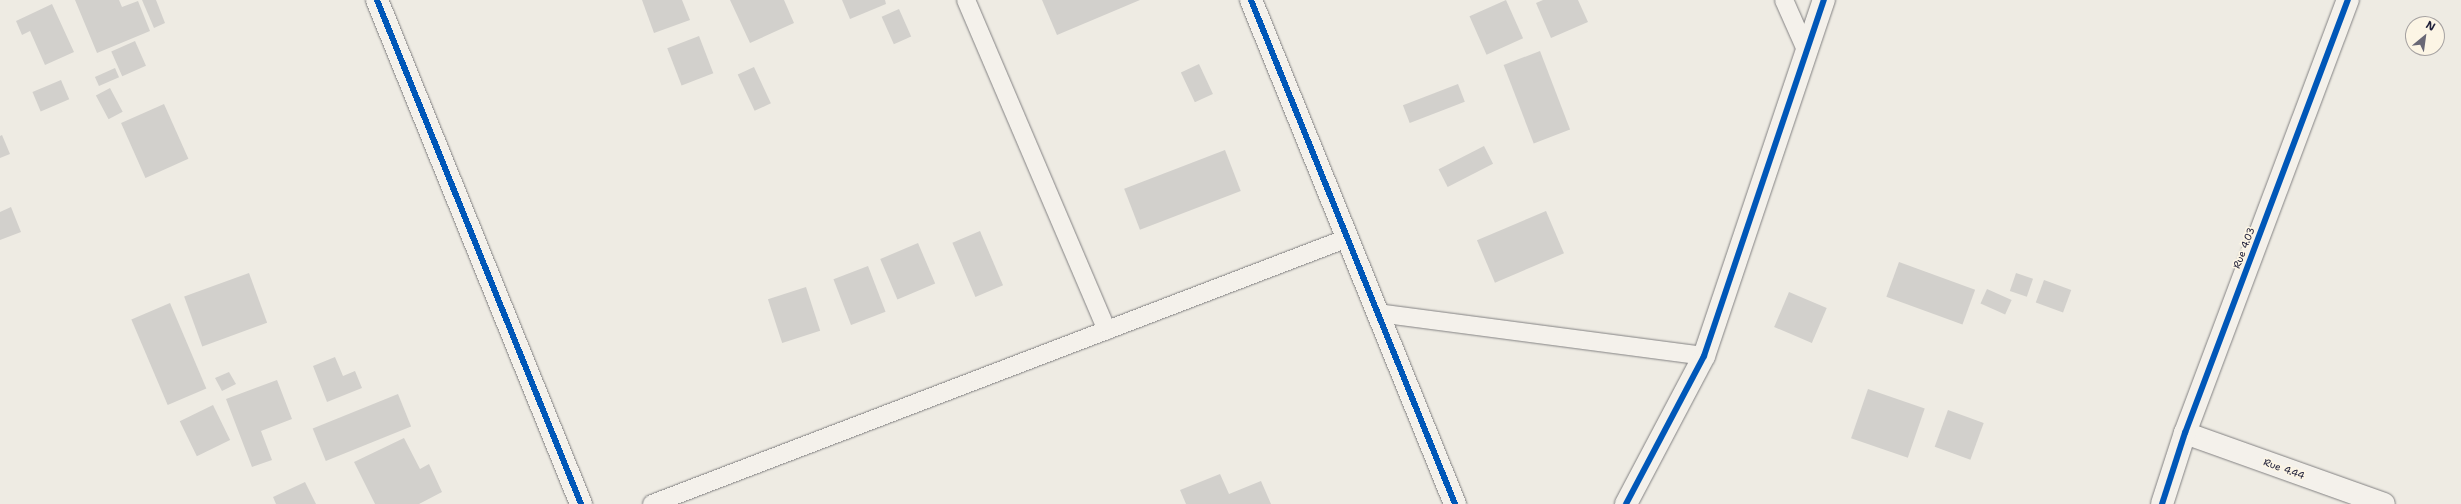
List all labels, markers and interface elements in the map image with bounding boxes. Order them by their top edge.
north arrow [2405,16,2445,56]
text: N [2423,17,2438,35]
street label: Rue 4.03 [2231,226,2257,270]
street label: Rue 4.44 [2262,456,2306,482]

